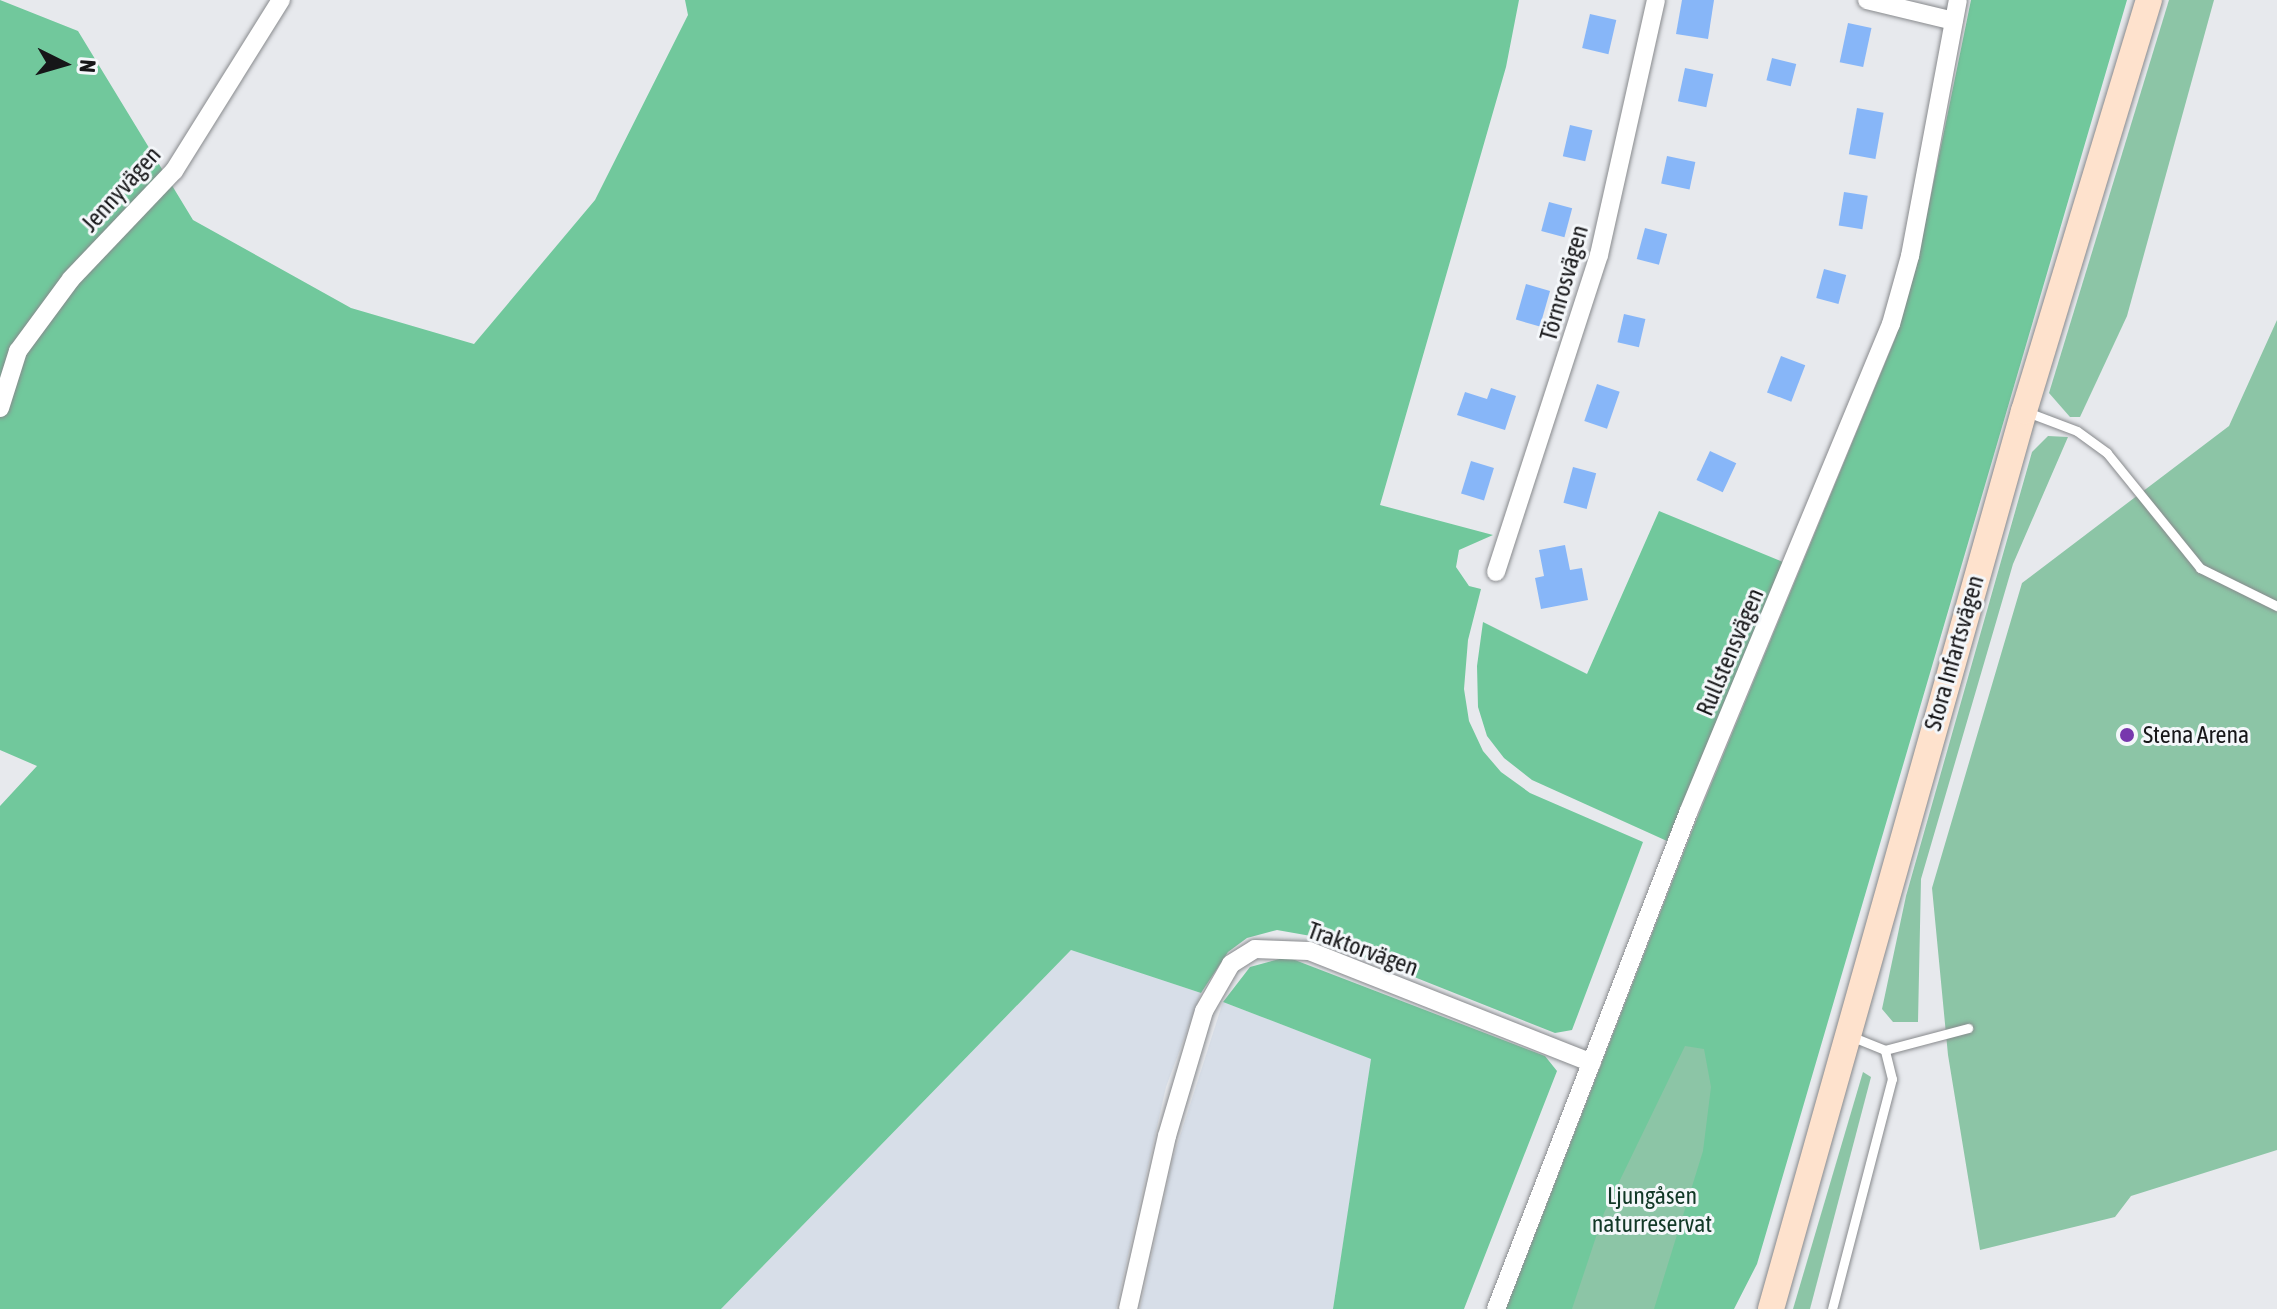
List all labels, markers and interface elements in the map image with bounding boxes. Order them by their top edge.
north arrow [24,24,104,104]
text: N [74,58,101,74]
street label: Jennyvägen [75,140,167,238]
street label: Törnrosvägen [1534,222,1594,344]
street label: Stora Infartsvägen [1918,572,1990,734]
street label: Rullstensvägen [1690,584,1770,720]
place label: Stena Arena [2143,721,2249,749]
marker: Stena Arena [2118,726,2136,744]
street label: Traktorvägen [1304,916,1422,982]
park label: Ljungåsen naturreservat [1592,1182,1712,1238]

